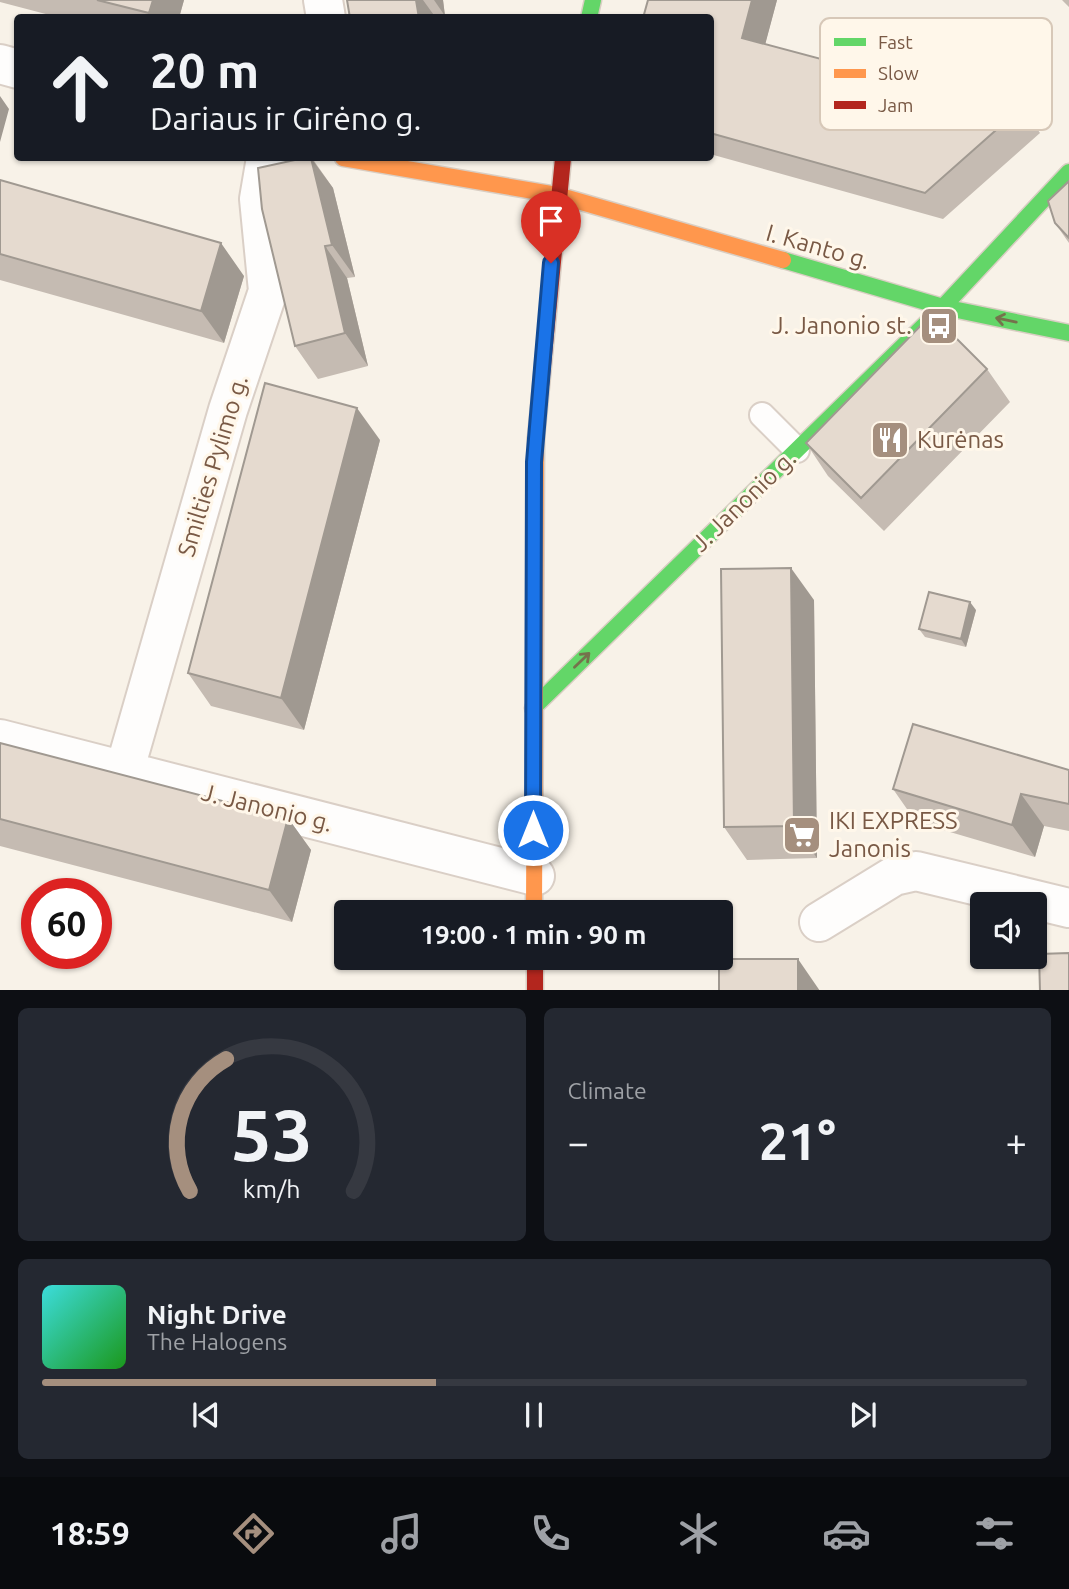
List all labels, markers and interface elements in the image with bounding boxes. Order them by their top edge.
legend [820,18,1052,130]
text: Fast [878,31,913,53]
icon: ahead [35,42,126,133]
text: 20 m [150,42,259,97]
text: Slow [878,62,919,84]
text: Jam [878,94,914,116]
text: Dariaus ir Girėno g. [150,100,421,136]
pin [521,191,581,263]
icon: arrive [532,202,570,240]
street label: I. Kanto g. [763,219,873,274]
bus stop icon: J. Janonio st. [918,305,960,347]
place label: J. Janonio st. [772,312,912,339]
one-way arrow [995,312,1018,326]
street label: Smilties Pylimo g. [172,372,253,560]
restaurant icon: Kurėnas [869,419,911,461]
place label: Kurėnas [917,426,1004,453]
street label: J. Janonio g. [686,444,801,557]
one-way arrow [573,652,590,669]
street label: J. Janonio g. [199,778,335,837]
position arrow [496,793,570,867]
place label: IKI EXPRESS Janonis [829,807,958,862]
supermarket icon: IKI EXPRESS Janonis [781,814,823,856]
speed limit sign: 60 [21,878,112,969]
map controls [970,892,1047,969]
button: sound [970,892,1047,969]
text: 19:00 · 1 min · 90 m [420,920,647,949]
text: Climate [568,1078,647,1103]
text: 53 [231,1093,313,1175]
text: 21° [759,1112,836,1170]
text: − [568,1121,589,1163]
text: + [1006,1121,1027,1163]
text: km/h [243,1174,301,1202]
text: Night Drive [147,1300,287,1329]
text: The Halogens [147,1329,287,1354]
icon: previous [187,1396,225,1434]
icon: pause [515,1396,553,1434]
icon: next [844,1396,882,1434]
icon: directions [229,1509,278,1558]
icon: music [377,1509,426,1558]
icon: phone [526,1509,575,1558]
icon: climate [674,1509,723,1558]
icon: car [822,1509,871,1558]
icon: filters [970,1509,1019,1558]
text: 18:59 [50,1515,130,1551]

